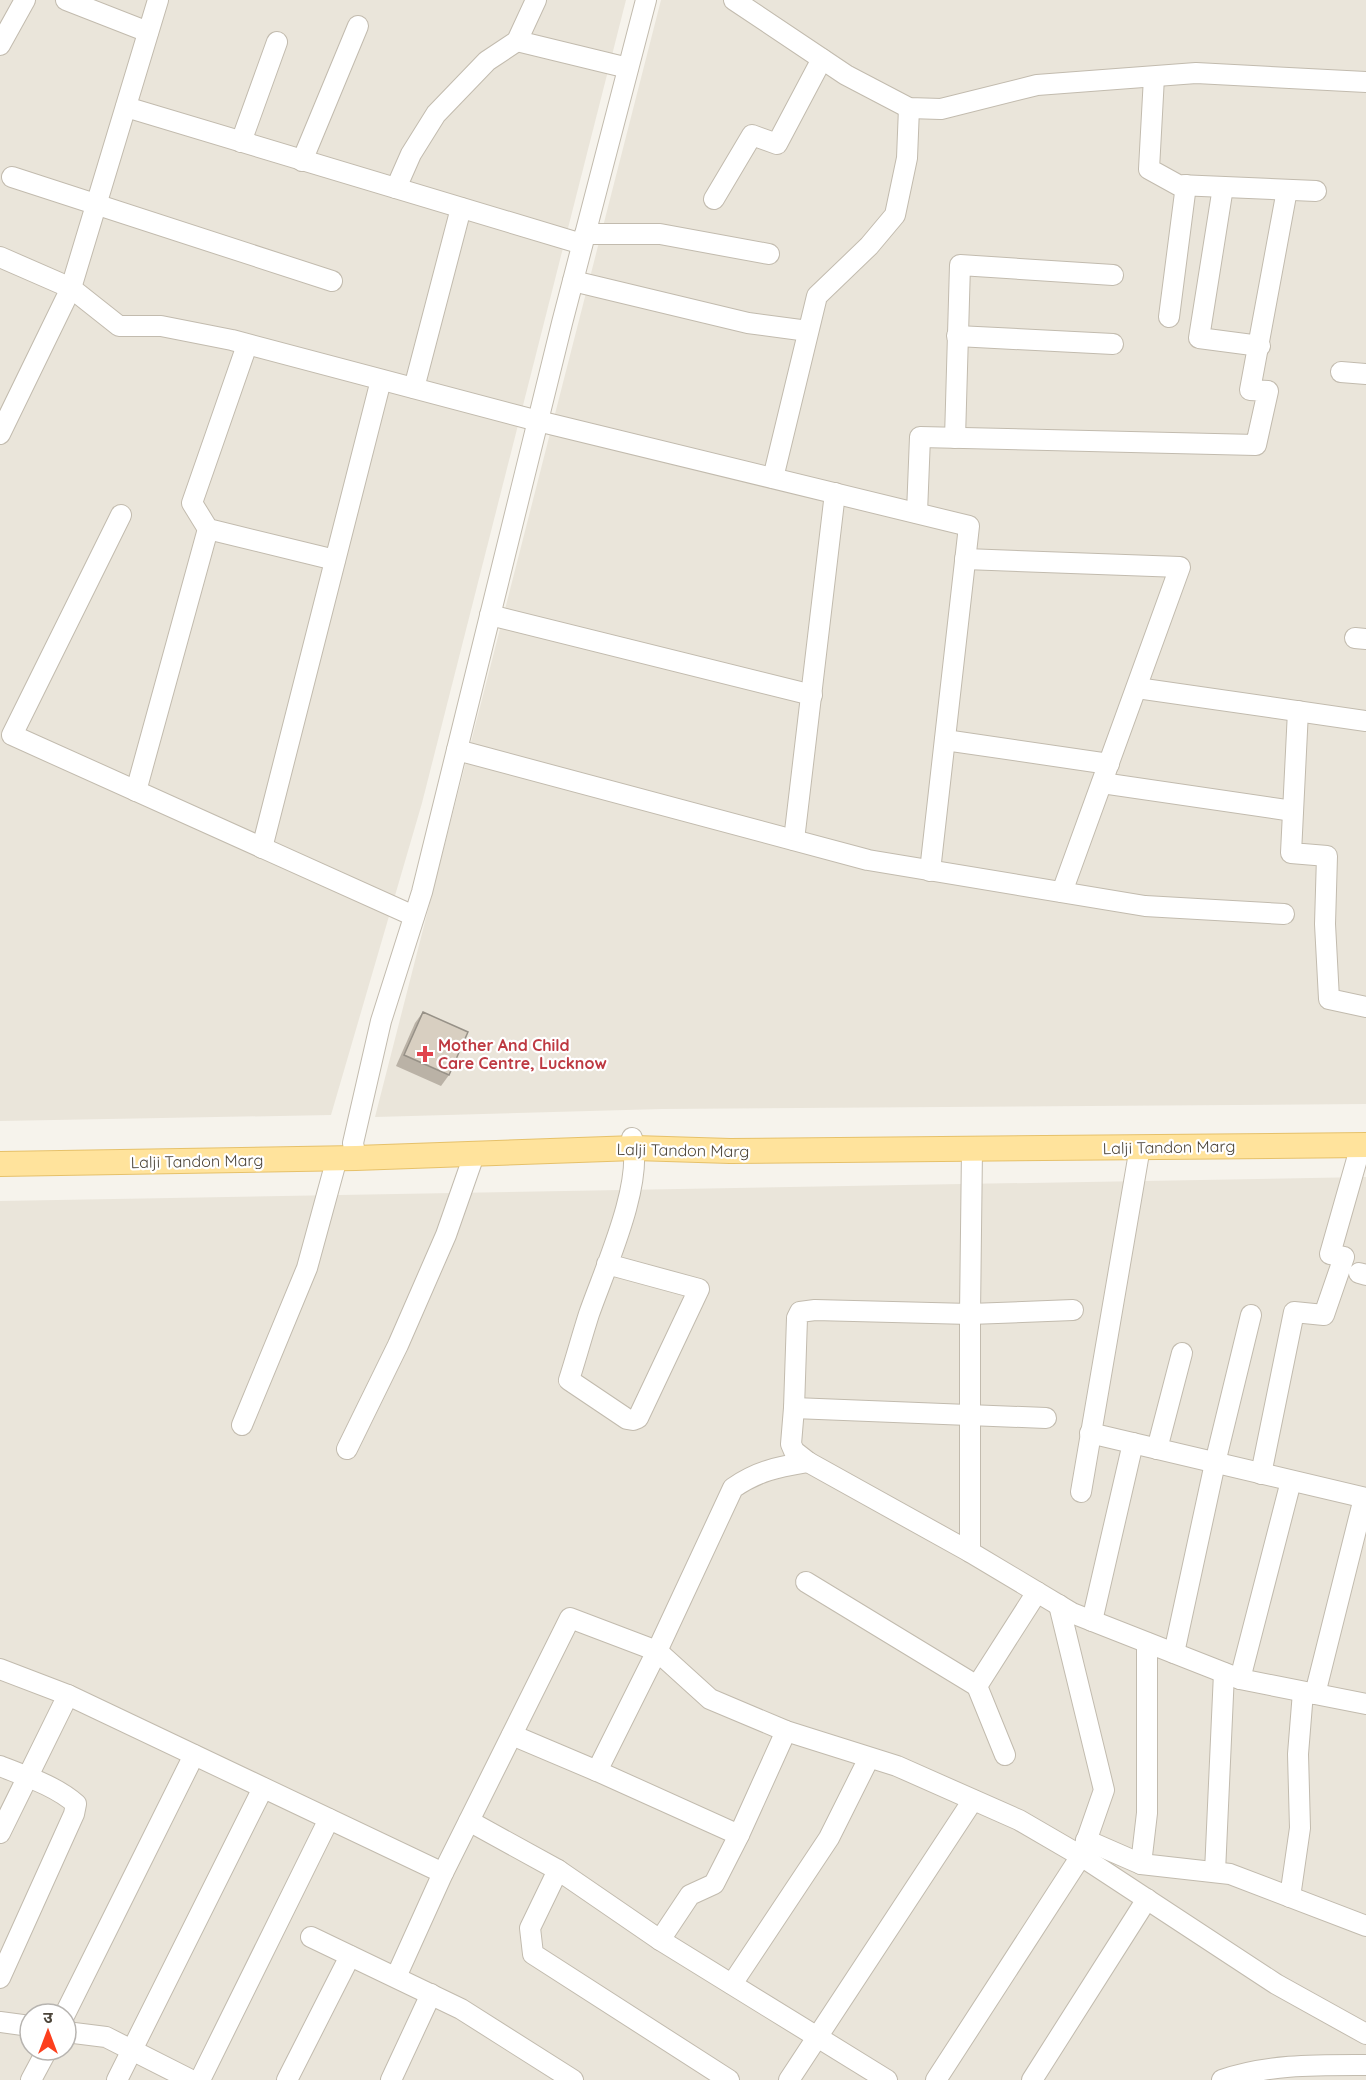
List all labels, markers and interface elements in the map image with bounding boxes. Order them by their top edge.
place label: Mother And Child Care Centre, Lucknow [438,1035,607,1073]
marker: Mother And Child Care Centre, Lucknow [416,1045,434,1063]
street label: Lalji Tandon Marg [1103,1136,1235,1158]
street label: Lalji Tandon Marg [617,1139,749,1161]
street label: Lalji Tandon Marg [131,1150,263,1172]
north arrow [18,2002,78,2062]
text: उ [43,2007,53,2027]

